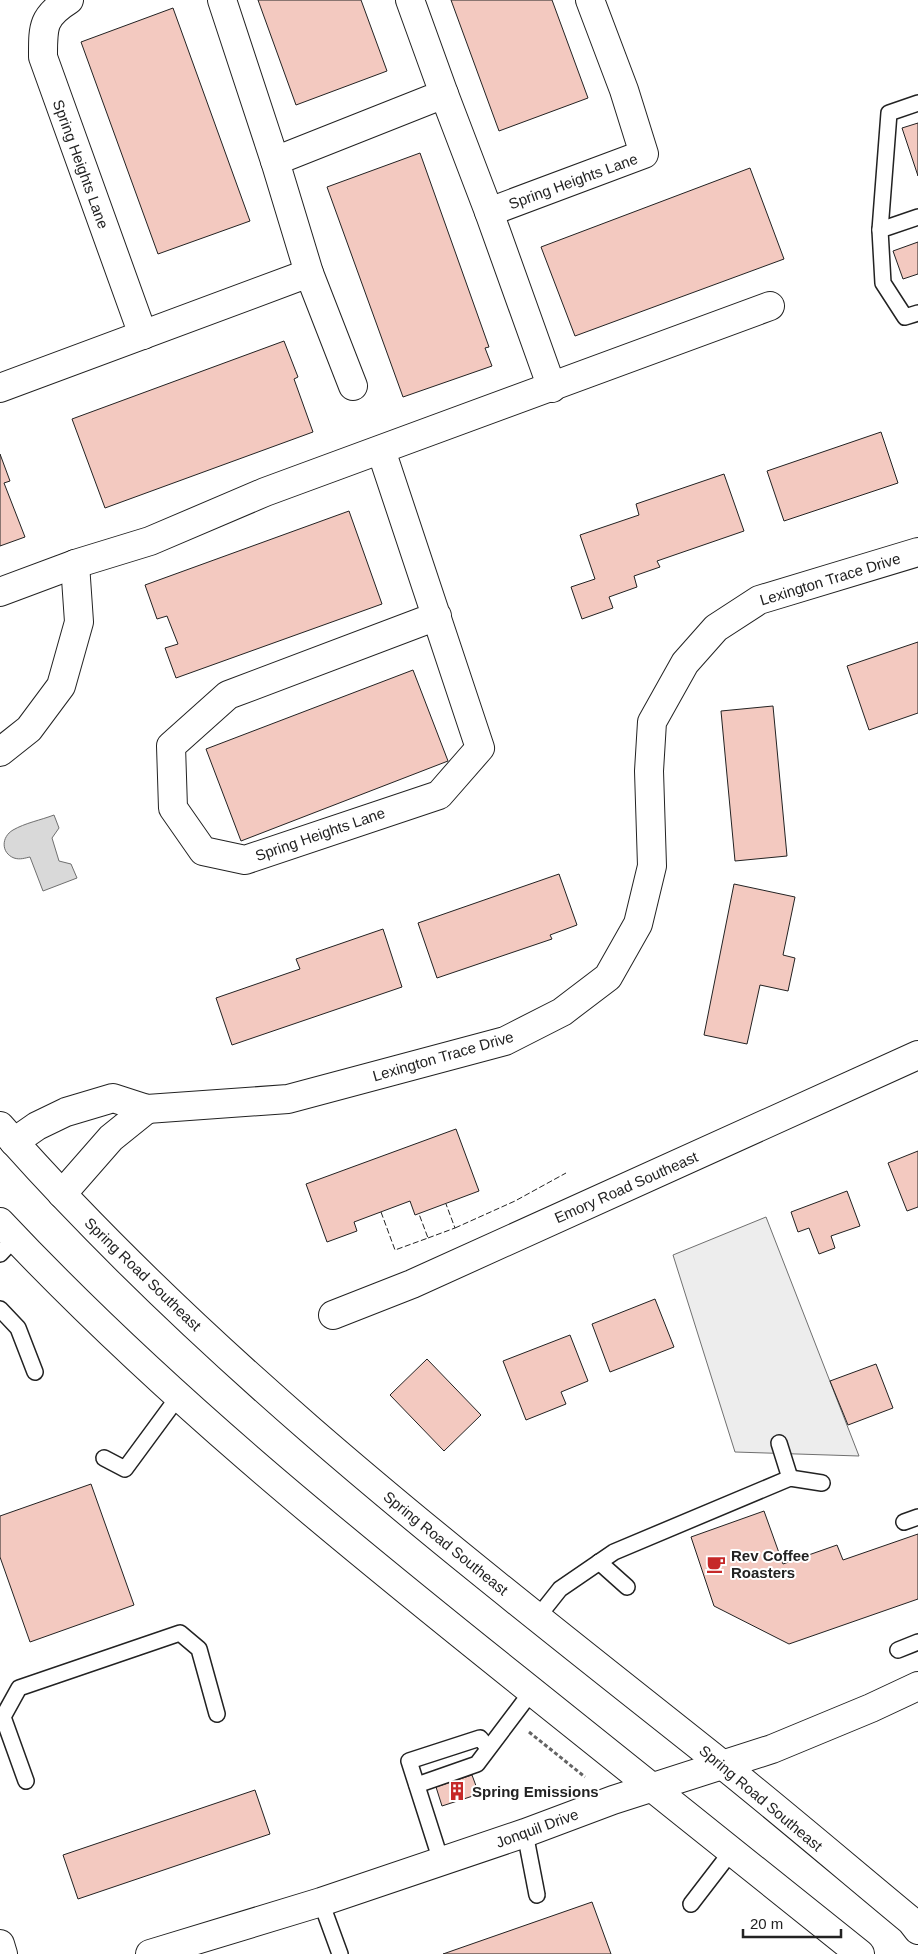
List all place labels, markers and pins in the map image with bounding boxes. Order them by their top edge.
place label: Rev Coffee Roasters [731,1547,809,1581]
cafe icon: Rev Coffee Roasters [705,1553,727,1575]
building icon: Spring Emissions [446,1780,468,1802]
place label: Spring Emissions [472,1783,599,1800]

